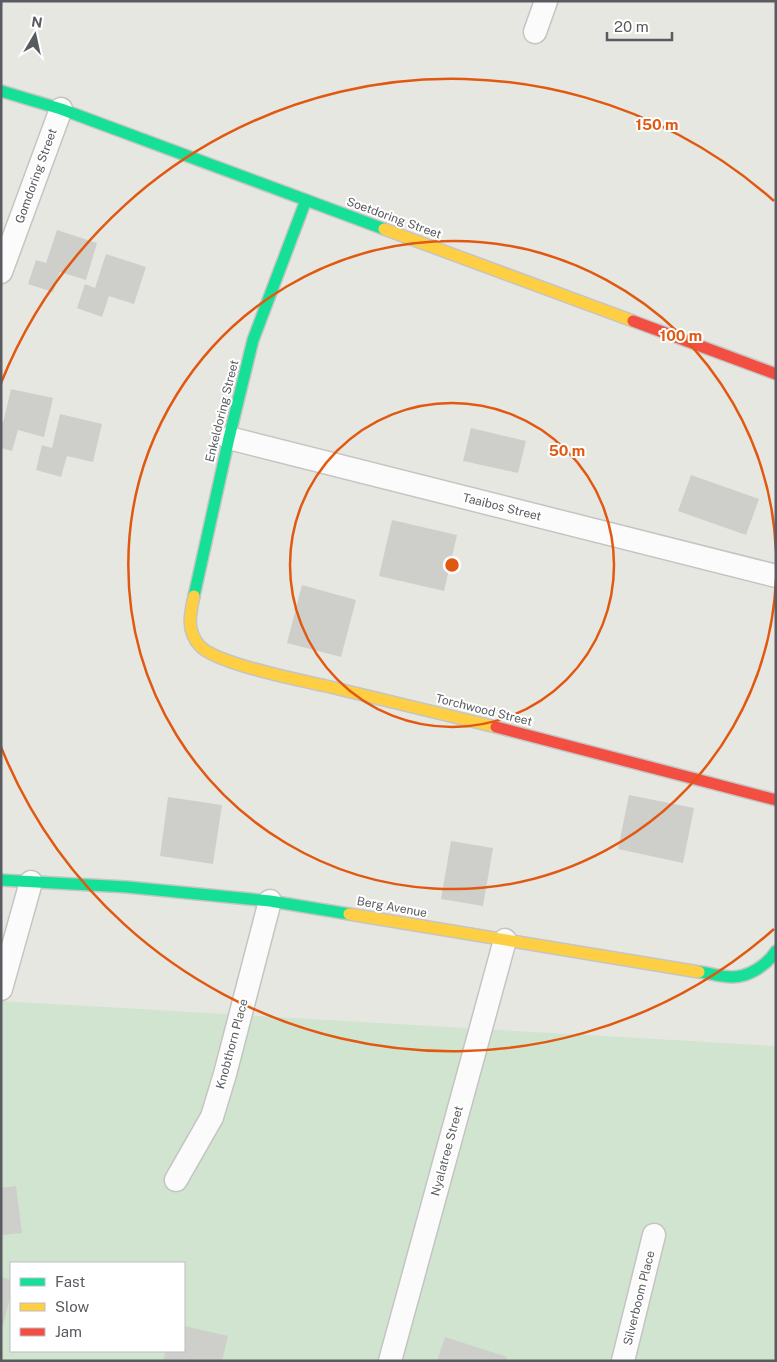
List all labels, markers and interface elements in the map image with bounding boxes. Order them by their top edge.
north arrow [10,10,60,60]
scale bar [607,10,672,42]
text: N [30,13,44,31]
text: 20 m [614,18,649,35]
text: 150 m [635,116,679,133]
street label: Gomdoring Street [12,126,60,225]
street label: Soetdoring Street [345,194,444,242]
text: 100 m [660,327,702,344]
street label: Enkeldoring Street [203,358,242,464]
text: 50 m [549,442,585,459]
street label: Taaibos Street [461,490,543,524]
centre of rings [443,556,461,574]
street label: Torchwood Street [434,691,534,729]
street label: Berg Avenue [356,894,428,920]
street label: Knobthorn Place [213,997,251,1091]
street label: Nyalatree Street [428,1104,466,1198]
street label: Silverboom Place [620,1249,658,1347]
legend [10,1262,185,1352]
text: Fast [55,1273,85,1290]
text: Slow [55,1298,90,1315]
text: Jam [55,1323,82,1340]

